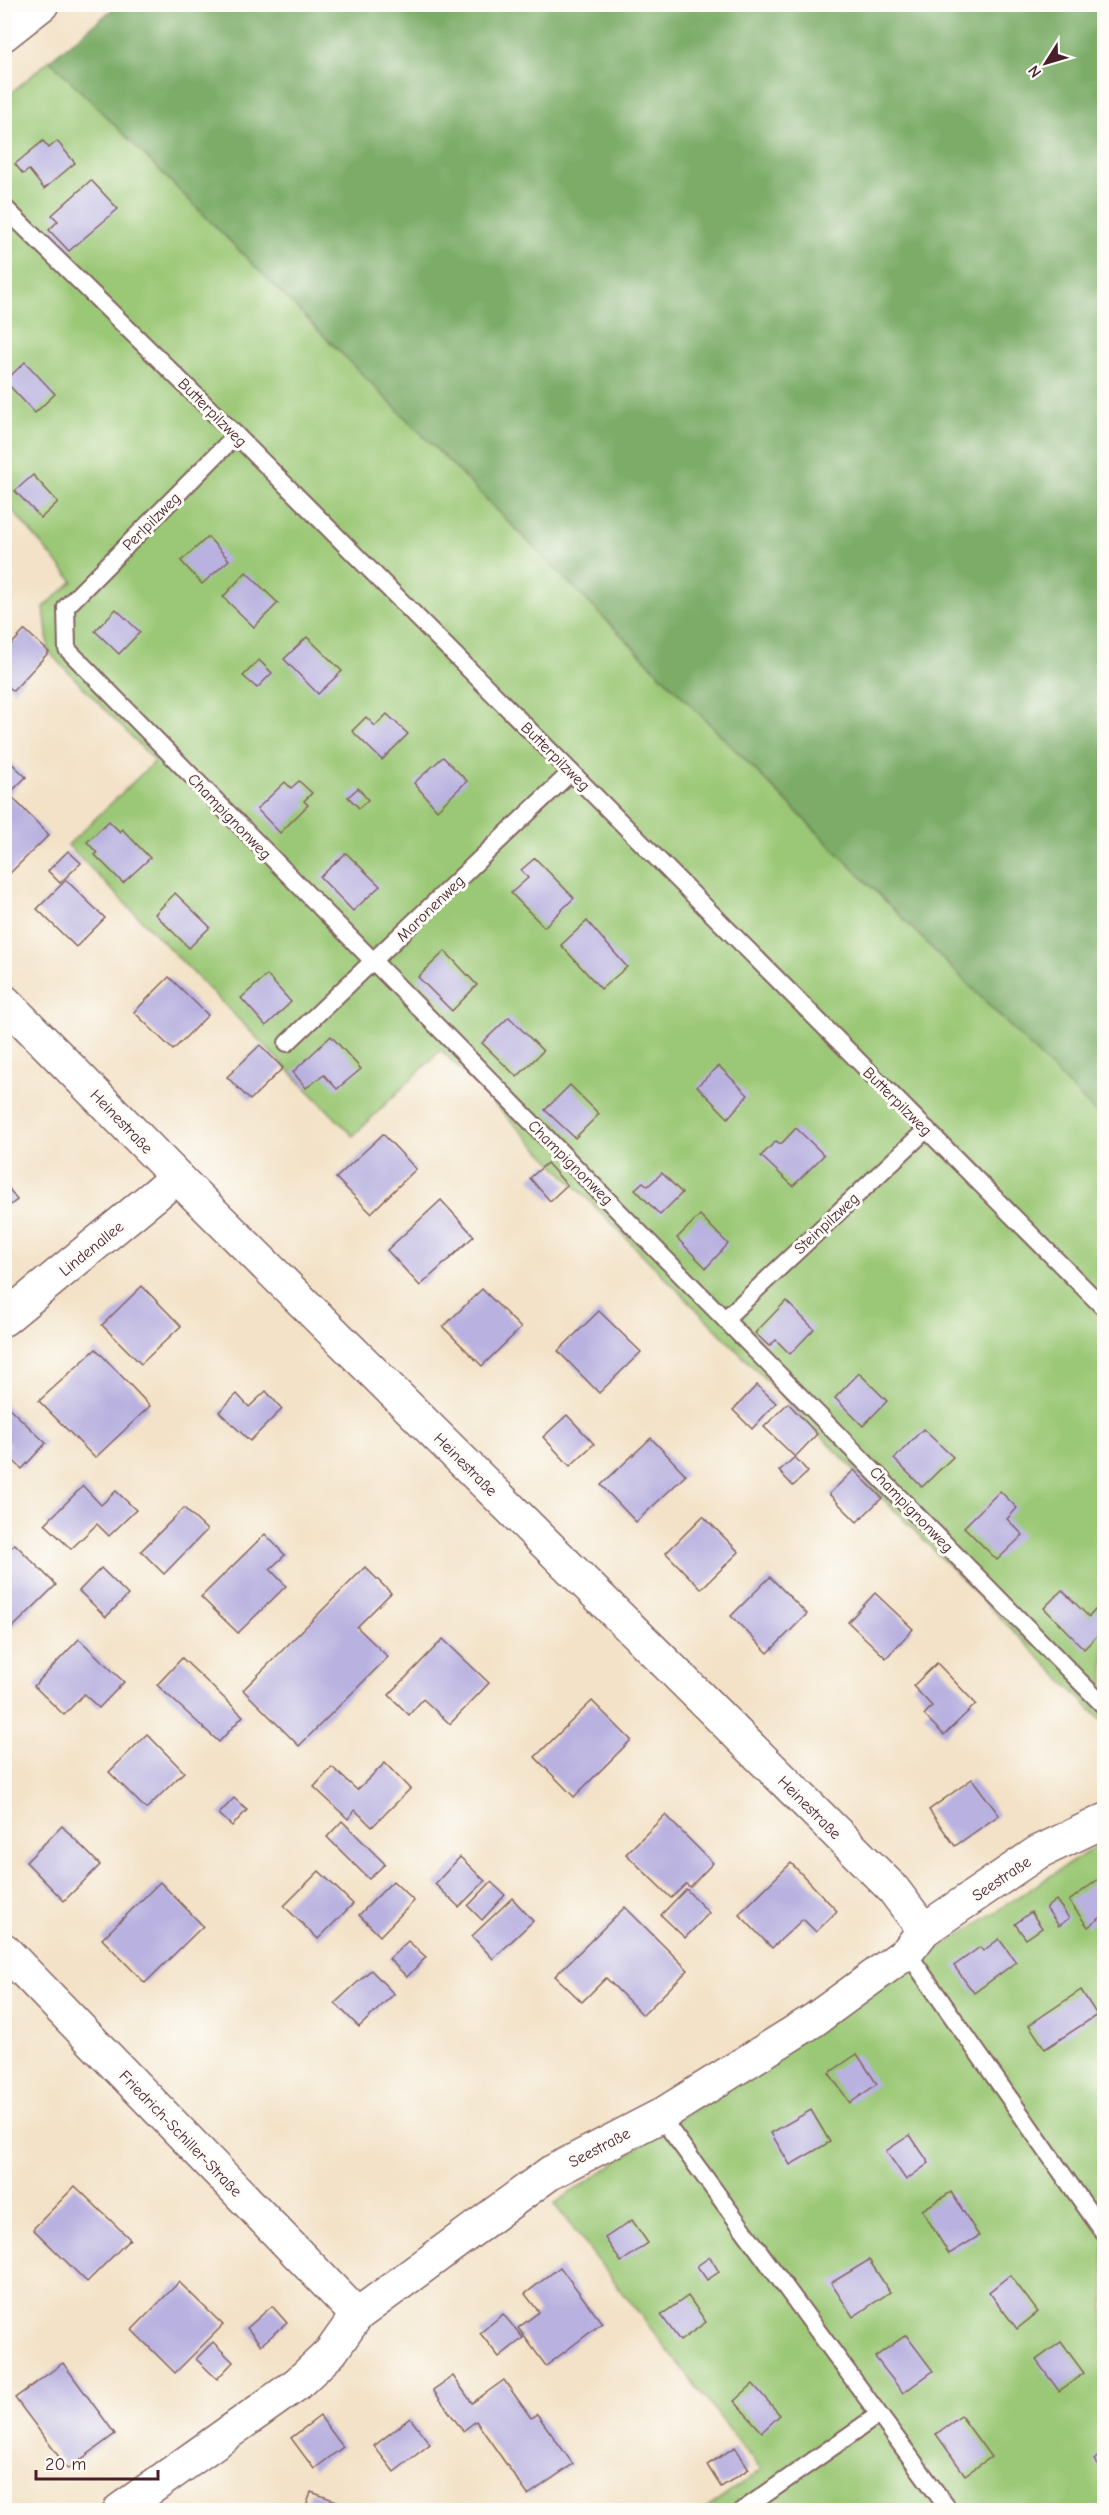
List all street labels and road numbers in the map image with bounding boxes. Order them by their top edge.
street label: Butterpilzweg [174,375,250,451]
street label: Perlpilzweg [119,489,184,554]
street label: Butterpilzweg [517,719,593,795]
street label: Champignonweg [184,770,275,863]
street label: Maronenweg [393,872,468,946]
street label: Butterpilzweg [859,1064,935,1140]
street label: Heinestraße [86,1086,156,1157]
street label: Champignonweg [524,1117,616,1209]
street label: Steinpilzweg [791,1189,863,1258]
street label: Lindenallee [56,1218,127,1280]
street label: Heinestraße [430,1429,501,1500]
street label: Champignonweg [866,1463,957,1556]
street label: Heinestraße [774,1772,845,1843]
street label: Seestraße [969,1853,1034,1905]
street label: Friedrich-Schiller-Straße [115,2067,245,2201]
street label: Seestraße [566,2124,633,2172]

